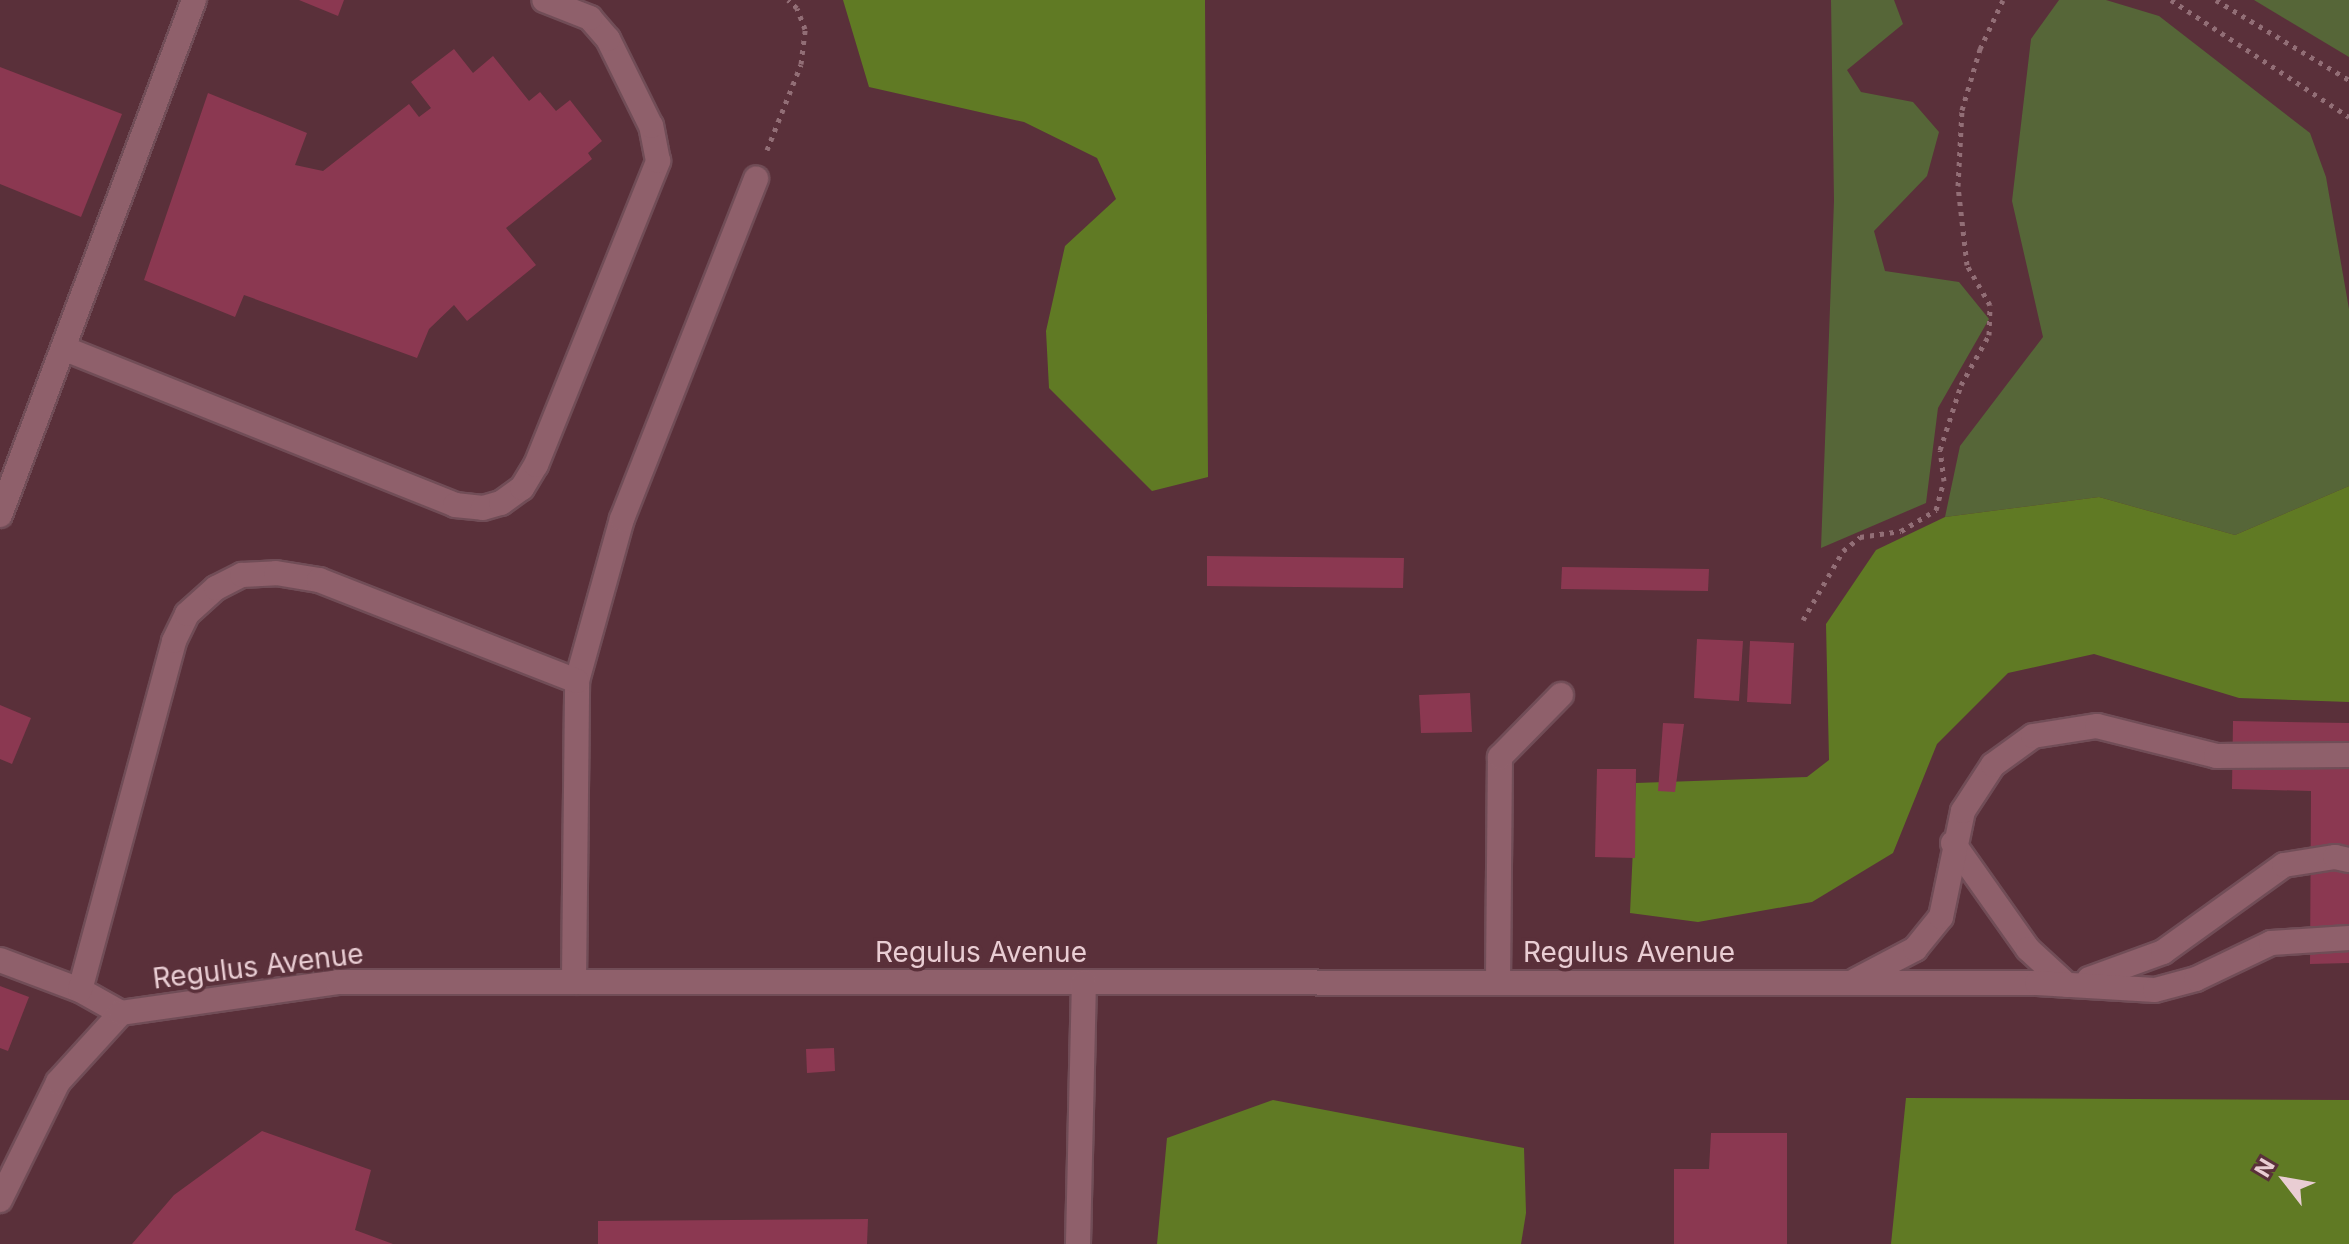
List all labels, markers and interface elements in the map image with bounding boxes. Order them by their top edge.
street label: Regulus Avenue [875,935,1087,969]
street label: Regulus Avenue [1523,935,1735,969]
street label: Regulus Avenue [151,936,365,996]
north arrow [2245,1140,2325,1220]
text: N [2249,1154,2280,1182]

